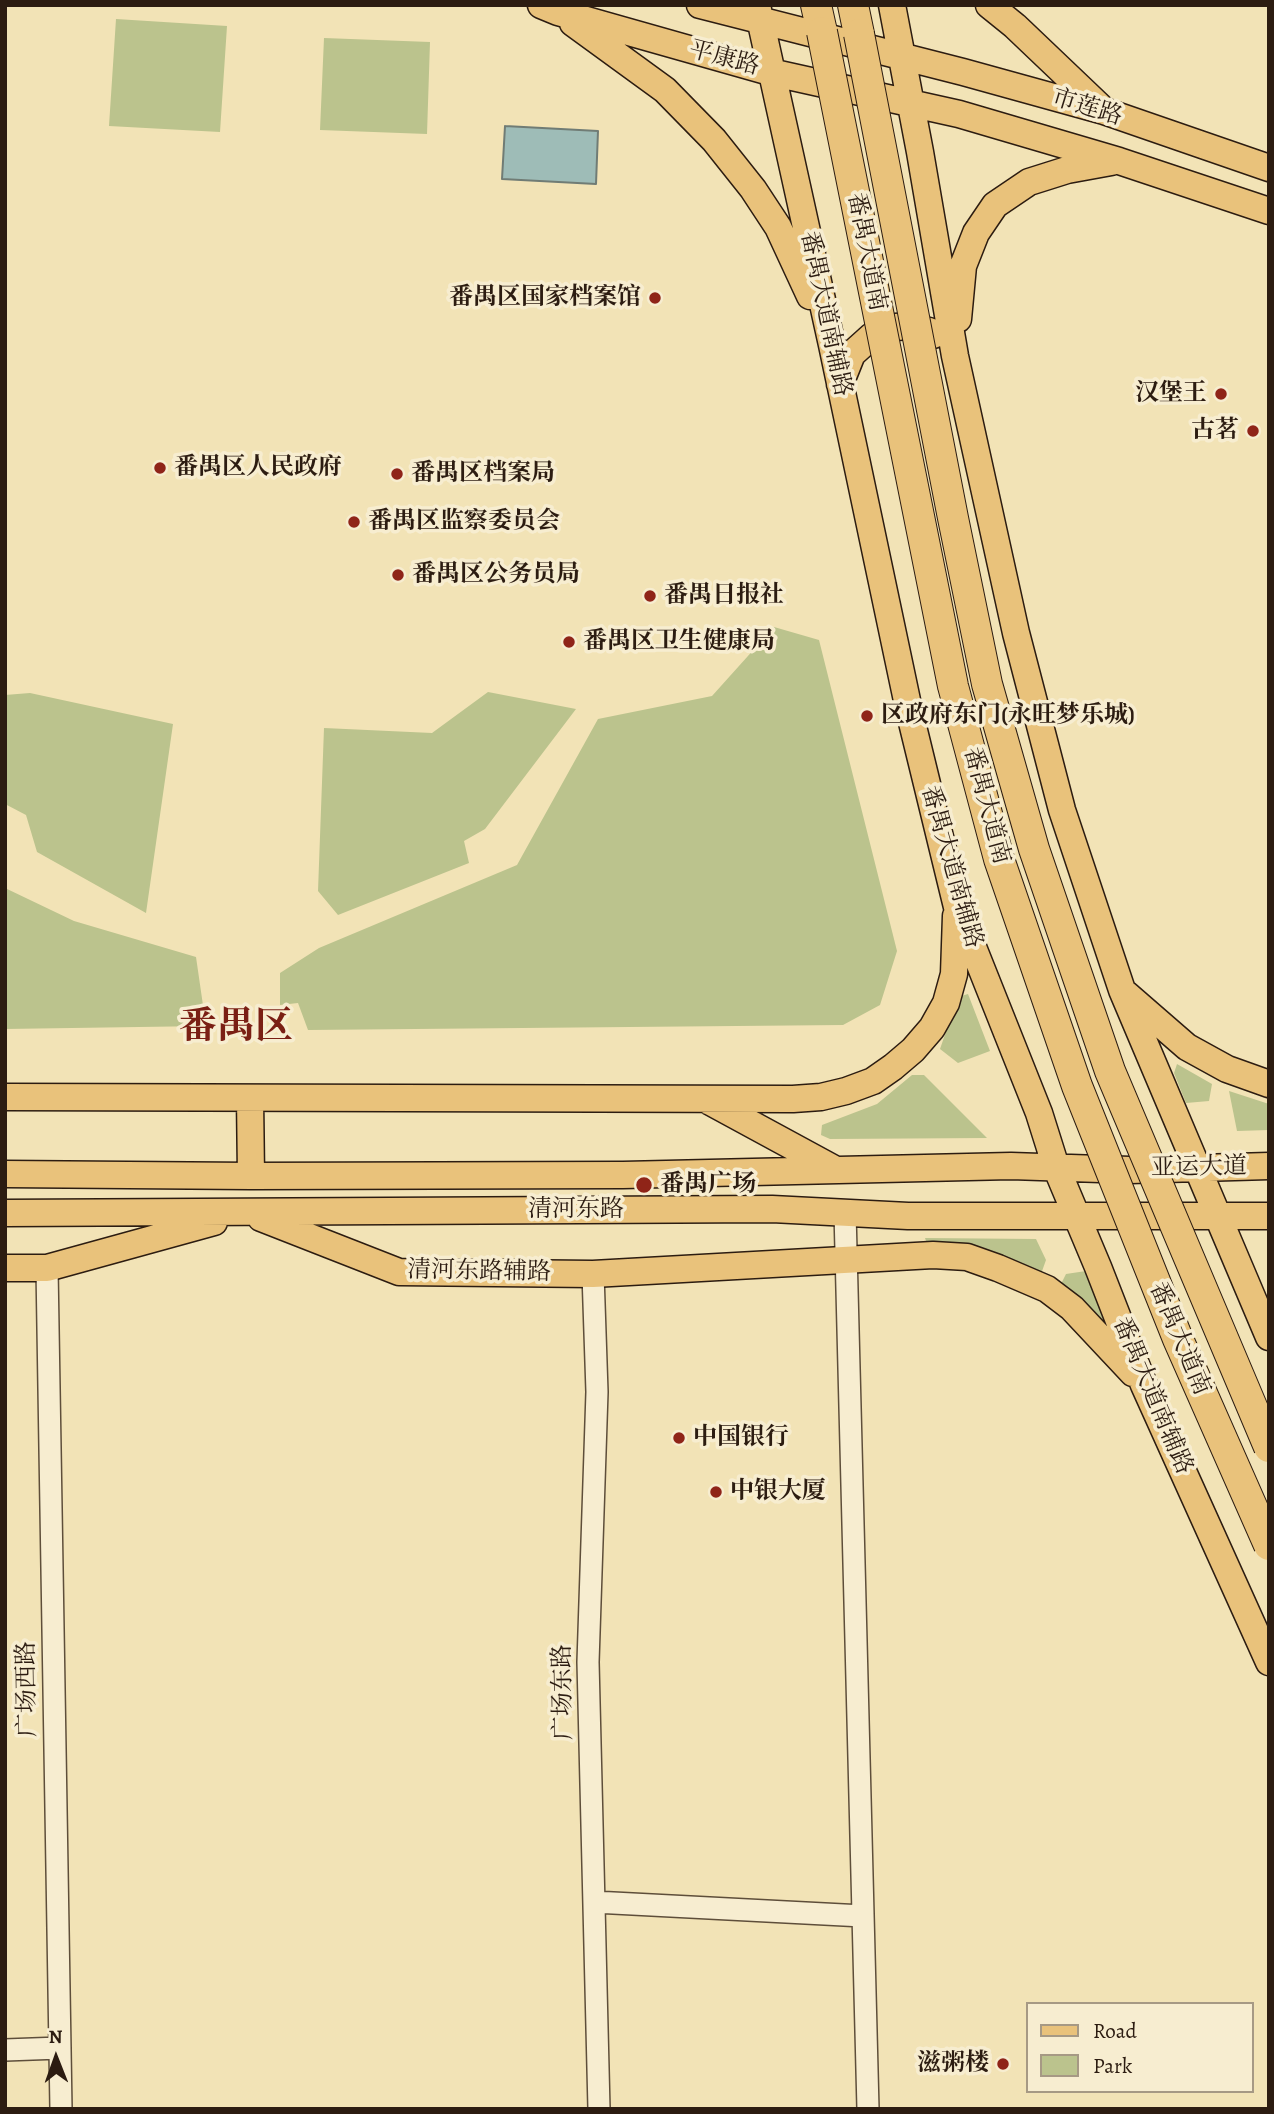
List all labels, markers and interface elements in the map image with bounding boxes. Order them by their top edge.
street label: 平康路 [685,36,763,82]
street label: 市莲路 [1048,84,1126,132]
street label: 番禺大道南 [840,190,892,314]
street label: 番禺大道南辅路 [793,229,857,399]
place label: 番禺区国家档案馆 [449,284,641,312]
marker: 番禺区国家档案馆 [647,290,663,306]
place label: 汉堡王 [1135,380,1207,408]
marker: 汉堡王 [1213,386,1229,402]
place label: 古茗 [1191,417,1239,445]
marker: 古茗 [1245,423,1261,439]
place label: 番禺区人民政府 [174,454,342,482]
marker: 番禺区人民政府 [152,460,168,476]
place label: 番禺区档案局 [411,460,555,488]
marker: 番禺区档案局 [389,466,405,482]
place label: 番禺区监察委员会 [368,508,560,536]
marker: 番禺区监察委员会 [346,514,362,530]
place label: 番禺区公务员局 [412,561,580,589]
marker: 番禺区公务员局 [390,567,406,583]
place label: 番禺日报社 [664,582,784,610]
marker: 番禺日报社 [642,588,658,604]
place label: 番禺区卫生健康局 [583,628,775,656]
marker: 番禺区卫生健康局 [561,634,577,650]
place label: 区政府东门(永旺梦乐城) [881,702,1135,730]
marker: 区政府东门(永旺梦乐城) [859,708,875,724]
street label: 番禺大道南 [957,744,1015,868]
street label: 番禺大道南辅路 [914,782,988,952]
district label: 番禺区 [179,1006,293,1052]
street label: 亚运大道 [1151,1153,1247,1183]
place label: 番禺广场 [660,1171,756,1199]
marker: 番禺广场 [634,1175,654,1195]
street label: 清河东路 [528,1196,624,1224]
street label: 清河东路辅路 [407,1256,551,1288]
street label: 番禺大道南 [1142,1278,1216,1400]
street label: 番禺大道南辅路 [1106,1313,1198,1479]
place label: 中国银行 [693,1424,789,1452]
marker: 中国银行 [671,1430,687,1446]
place label: 中银大厦 [730,1478,826,1506]
marker: 中银大厦 [708,1484,724,1500]
street label: 广场西路 [13,1641,43,1737]
street label: 广场东路 [549,1644,579,1740]
legend [1026,2002,1253,2093]
text: Road [1093,2017,1137,2045]
north arrow [21,2023,91,2093]
text: N [48,2024,63,2050]
place label: 滋粥楼 [917,2050,989,2078]
text: Park [1093,2052,1132,2080]
marker: 滋粥楼 [995,2056,1011,2072]

